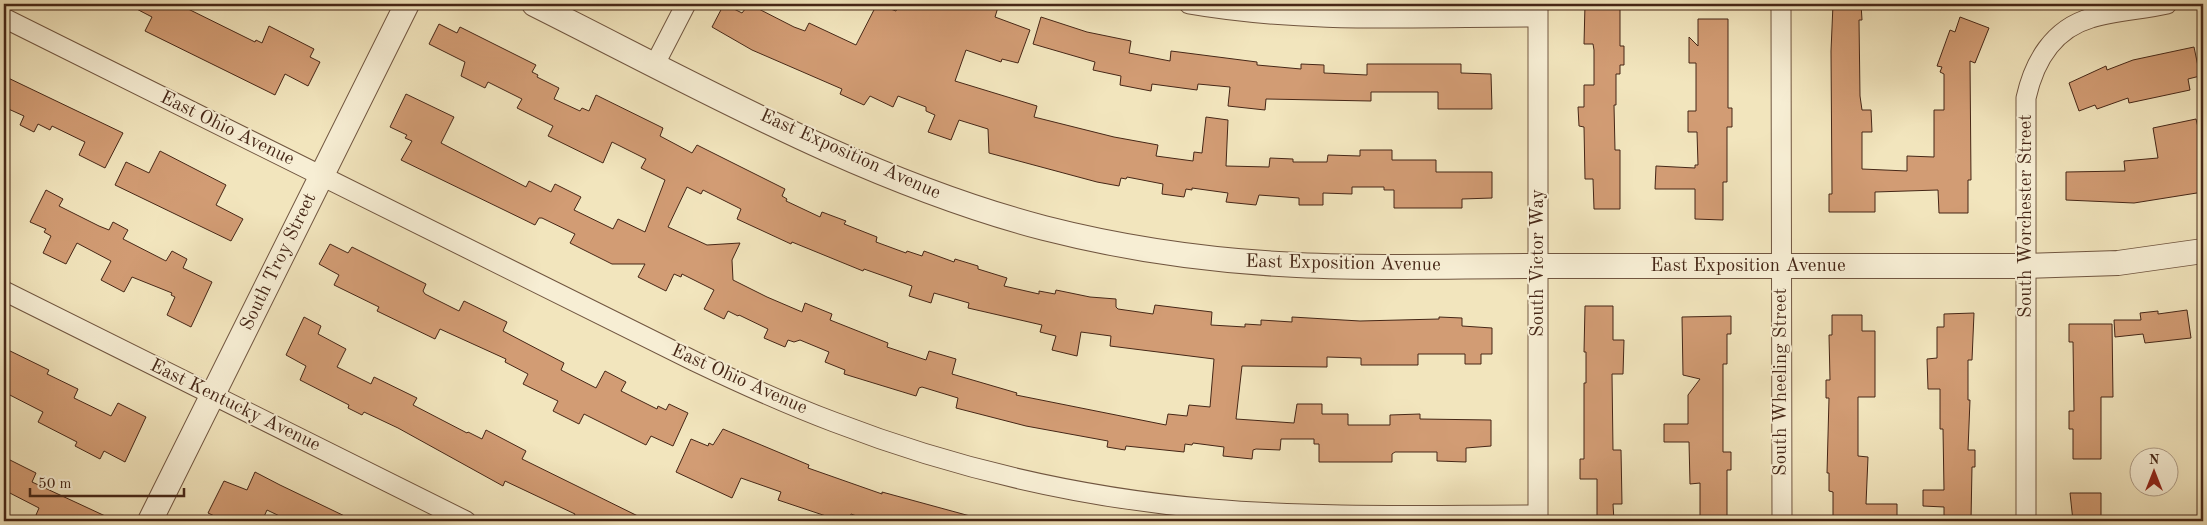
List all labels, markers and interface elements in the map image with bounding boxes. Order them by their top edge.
street label: East Ohio Avenue [157,88,297,170]
street label: East Exposition Avenue [757,107,943,203]
street label: South Worchester Street [2017,114,2036,318]
street label: South Victor Way [1529,189,1548,337]
street label: South Troy Street [238,190,320,334]
street label: East Exposition Avenue [1245,253,1441,275]
street label: East Exposition Avenue [1650,257,1846,276]
street label: South Wheeling Street [1772,288,1791,476]
street label: East Ohio Avenue [668,342,810,418]
street label: East Kentucky Avenue [147,357,323,455]
north arrow [2130,448,2180,498]
text: N [2149,453,2160,467]
scale bar [30,465,184,497]
text: 50 m [38,477,72,492]

